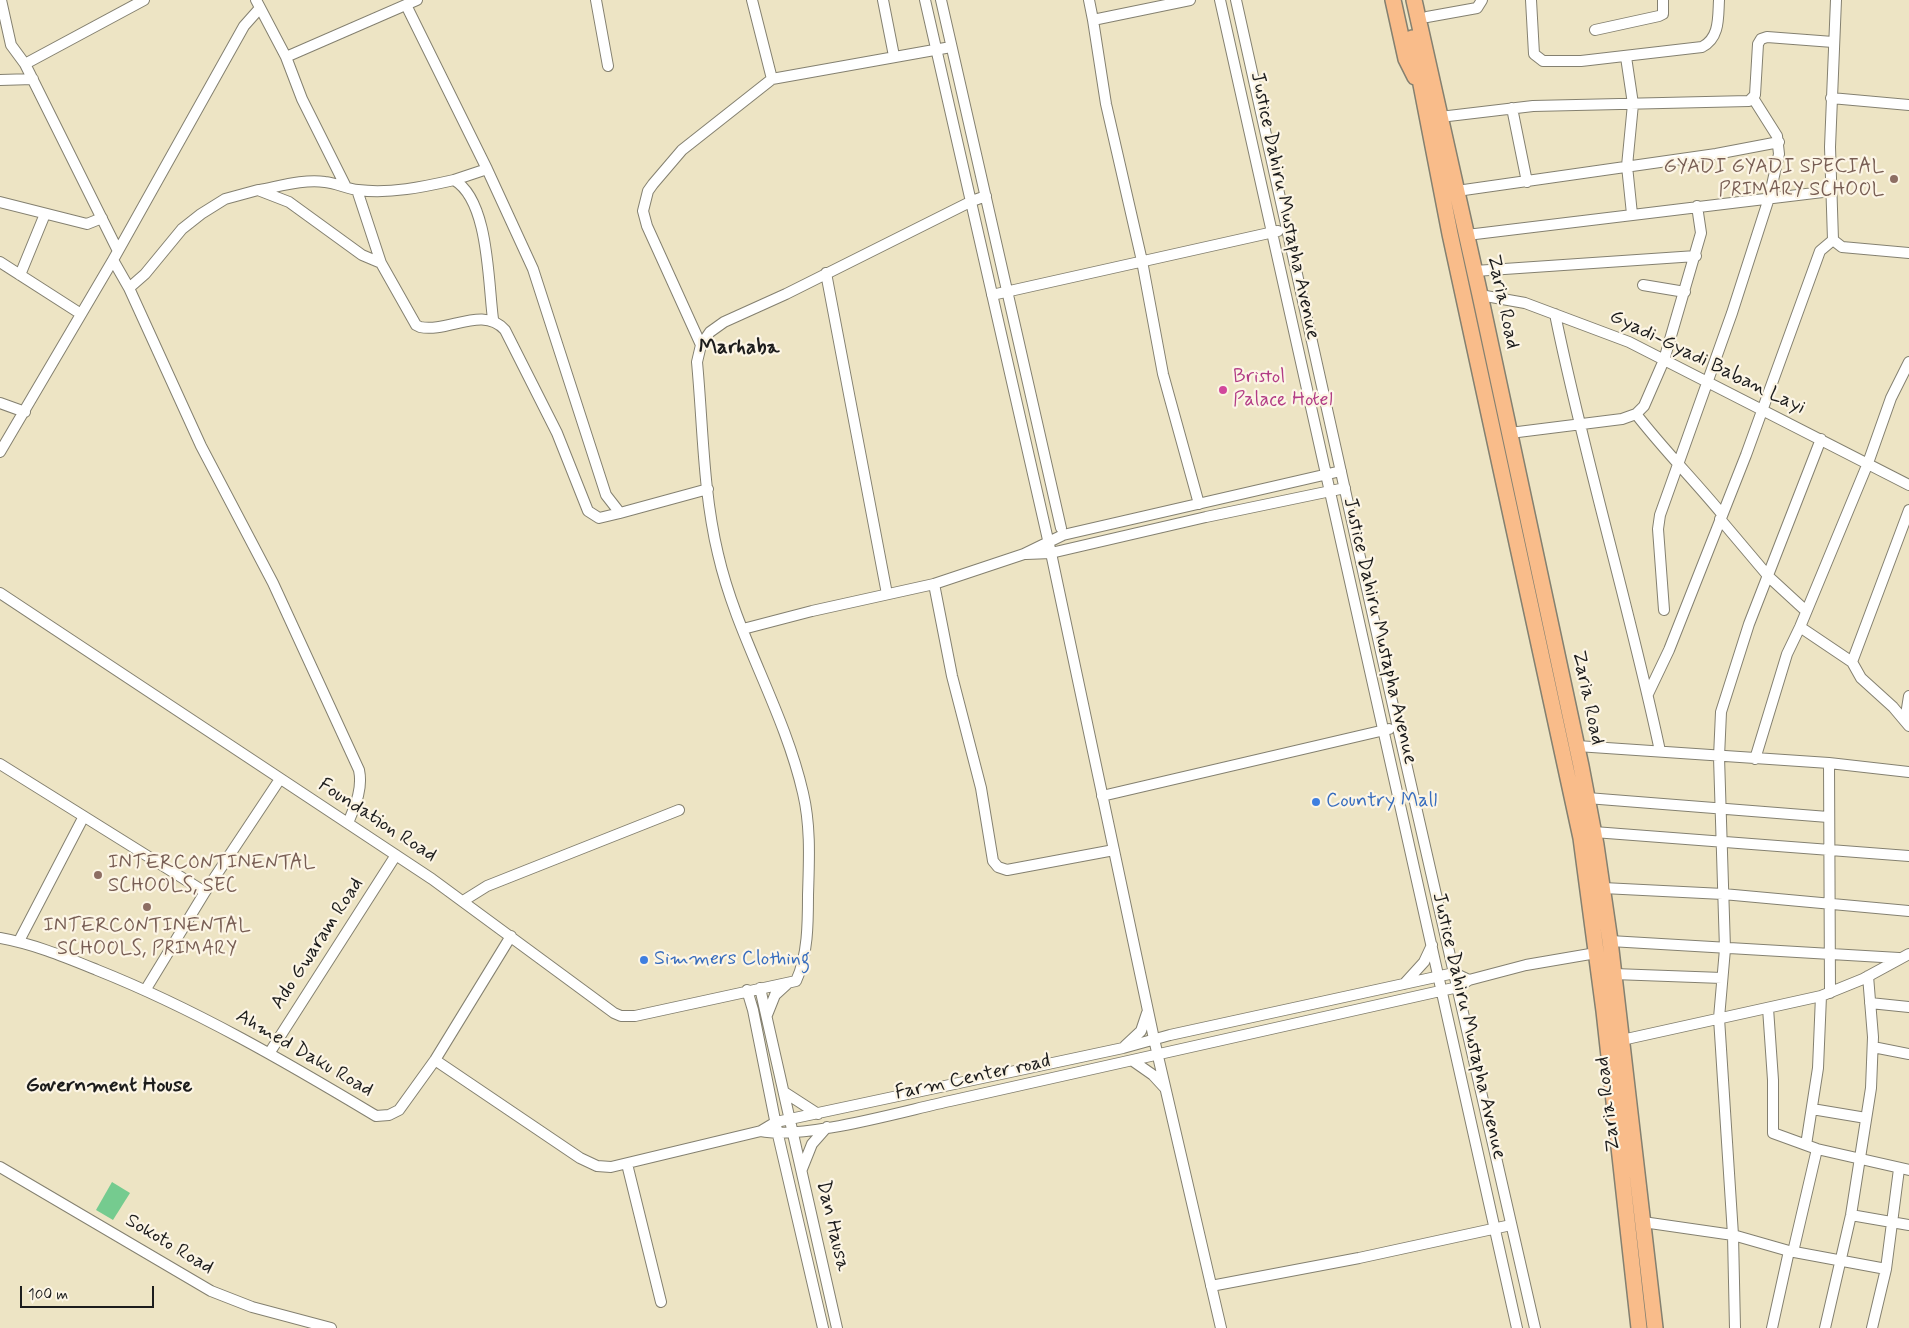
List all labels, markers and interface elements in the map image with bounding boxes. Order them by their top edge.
street label: Justice Dahiru Mustapha Avenue [1244,70,1324,342]
place label: GYADI GYADI SPECIAL PRIMARY SCHOOL [1664,156,1884,203]
marker: GYADI GYADI SPECIAL PRIMARY SCHOOL [1888,173,1900,185]
street label: Zaria Road [1480,253,1524,351]
street label: Gyadi-Gyadi Baban Layi [1605,305,1809,421]
district label: Marhaba [699,336,779,362]
place label: Bristol Palace Hotel [1233,366,1333,413]
marker: Bristol Palace Hotel [1217,384,1229,396]
street label: Justice Dahiru Mustapha Avenue [1337,495,1421,767]
street label: Zaria Road [1565,649,1609,747]
street label: Foundation Road [313,774,441,868]
place label: Country Mall [1326,790,1437,814]
marker: Country Mall [1310,796,1322,808]
place label: INTERCONTINENTAL SCHOOLS, SEC [108,852,315,899]
marker: INTERCONTINENTAL SCHOOLS, SEC [92,869,104,881]
street label: Ado Gwaram Road [266,874,370,1014]
street label: Justice Dahiru Mustapha Avenue [1426,890,1510,1162]
marker: INTERCONTINENTAL SCHOOLS, PRIMARY [141,901,153,913]
place label: INTERCONTINENTAL SCHOOLS, PRIMARY [43,915,251,962]
place label: Simmers Clothing [654,948,810,972]
marker: Simmers Clothing [638,954,650,966]
street label: Ahmed Daku Road [231,1005,377,1103]
street label: Farm Center road [893,1050,1053,1106]
street label: Zaria Road [1591,1055,1627,1153]
district label: Government House [26,1074,192,1100]
street label: Dan Hausa [810,1178,854,1274]
street label: Sokoto Road [121,1209,217,1281]
scale bar [22,1276,156,1308]
text: 100 m [28,1285,68,1305]

